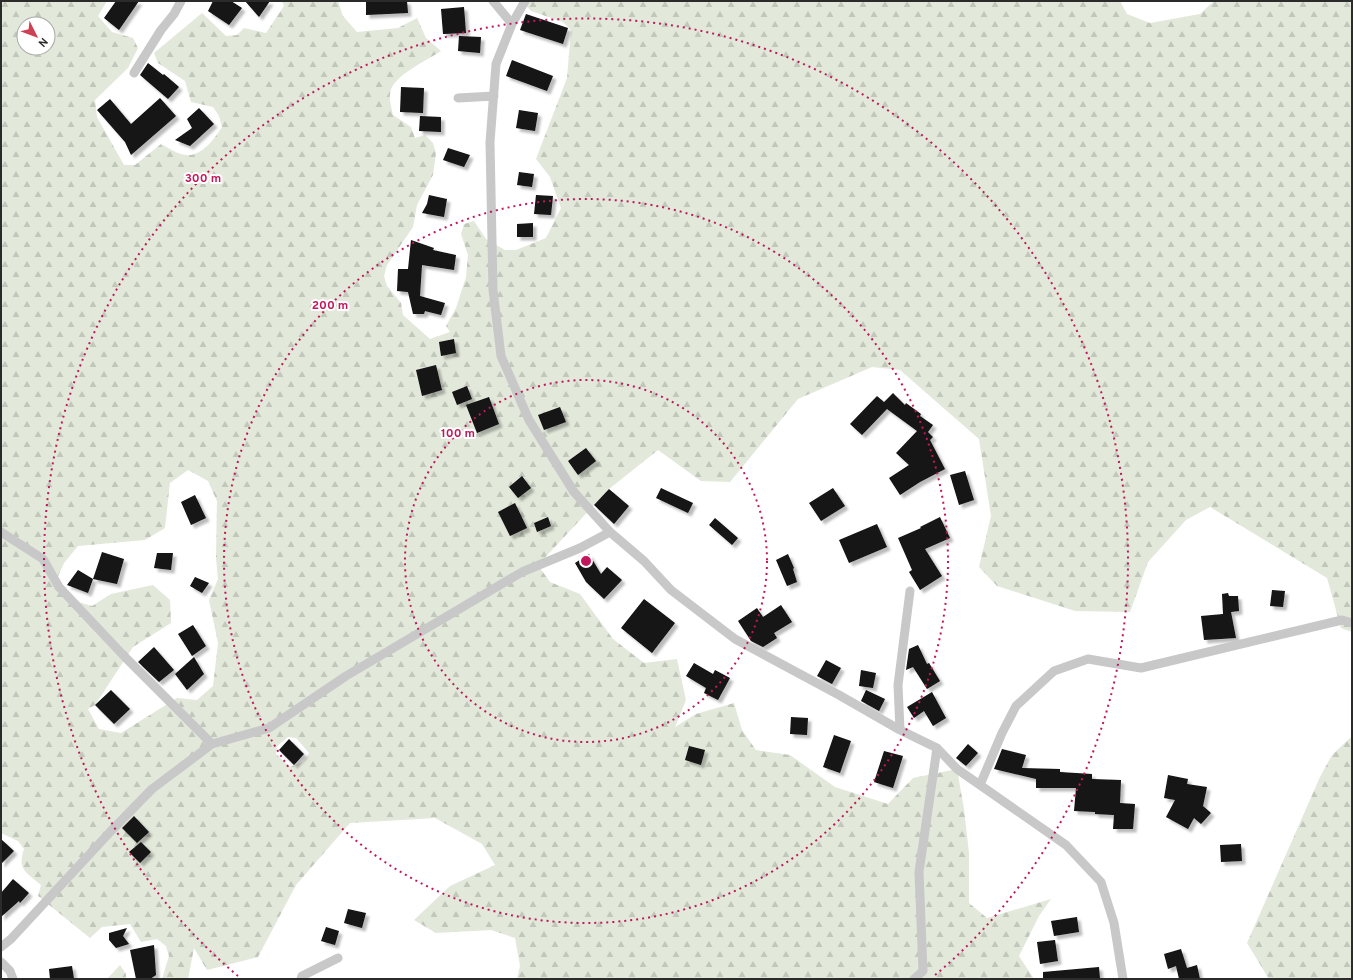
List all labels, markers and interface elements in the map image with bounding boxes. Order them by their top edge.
north arrow [16,16,56,56]
text: N [35,34,51,50]
text: 300 m [185,171,221,187]
text: 200 m [312,298,348,314]
text: 100 m [441,426,475,442]
centre of rings [579,554,593,568]

